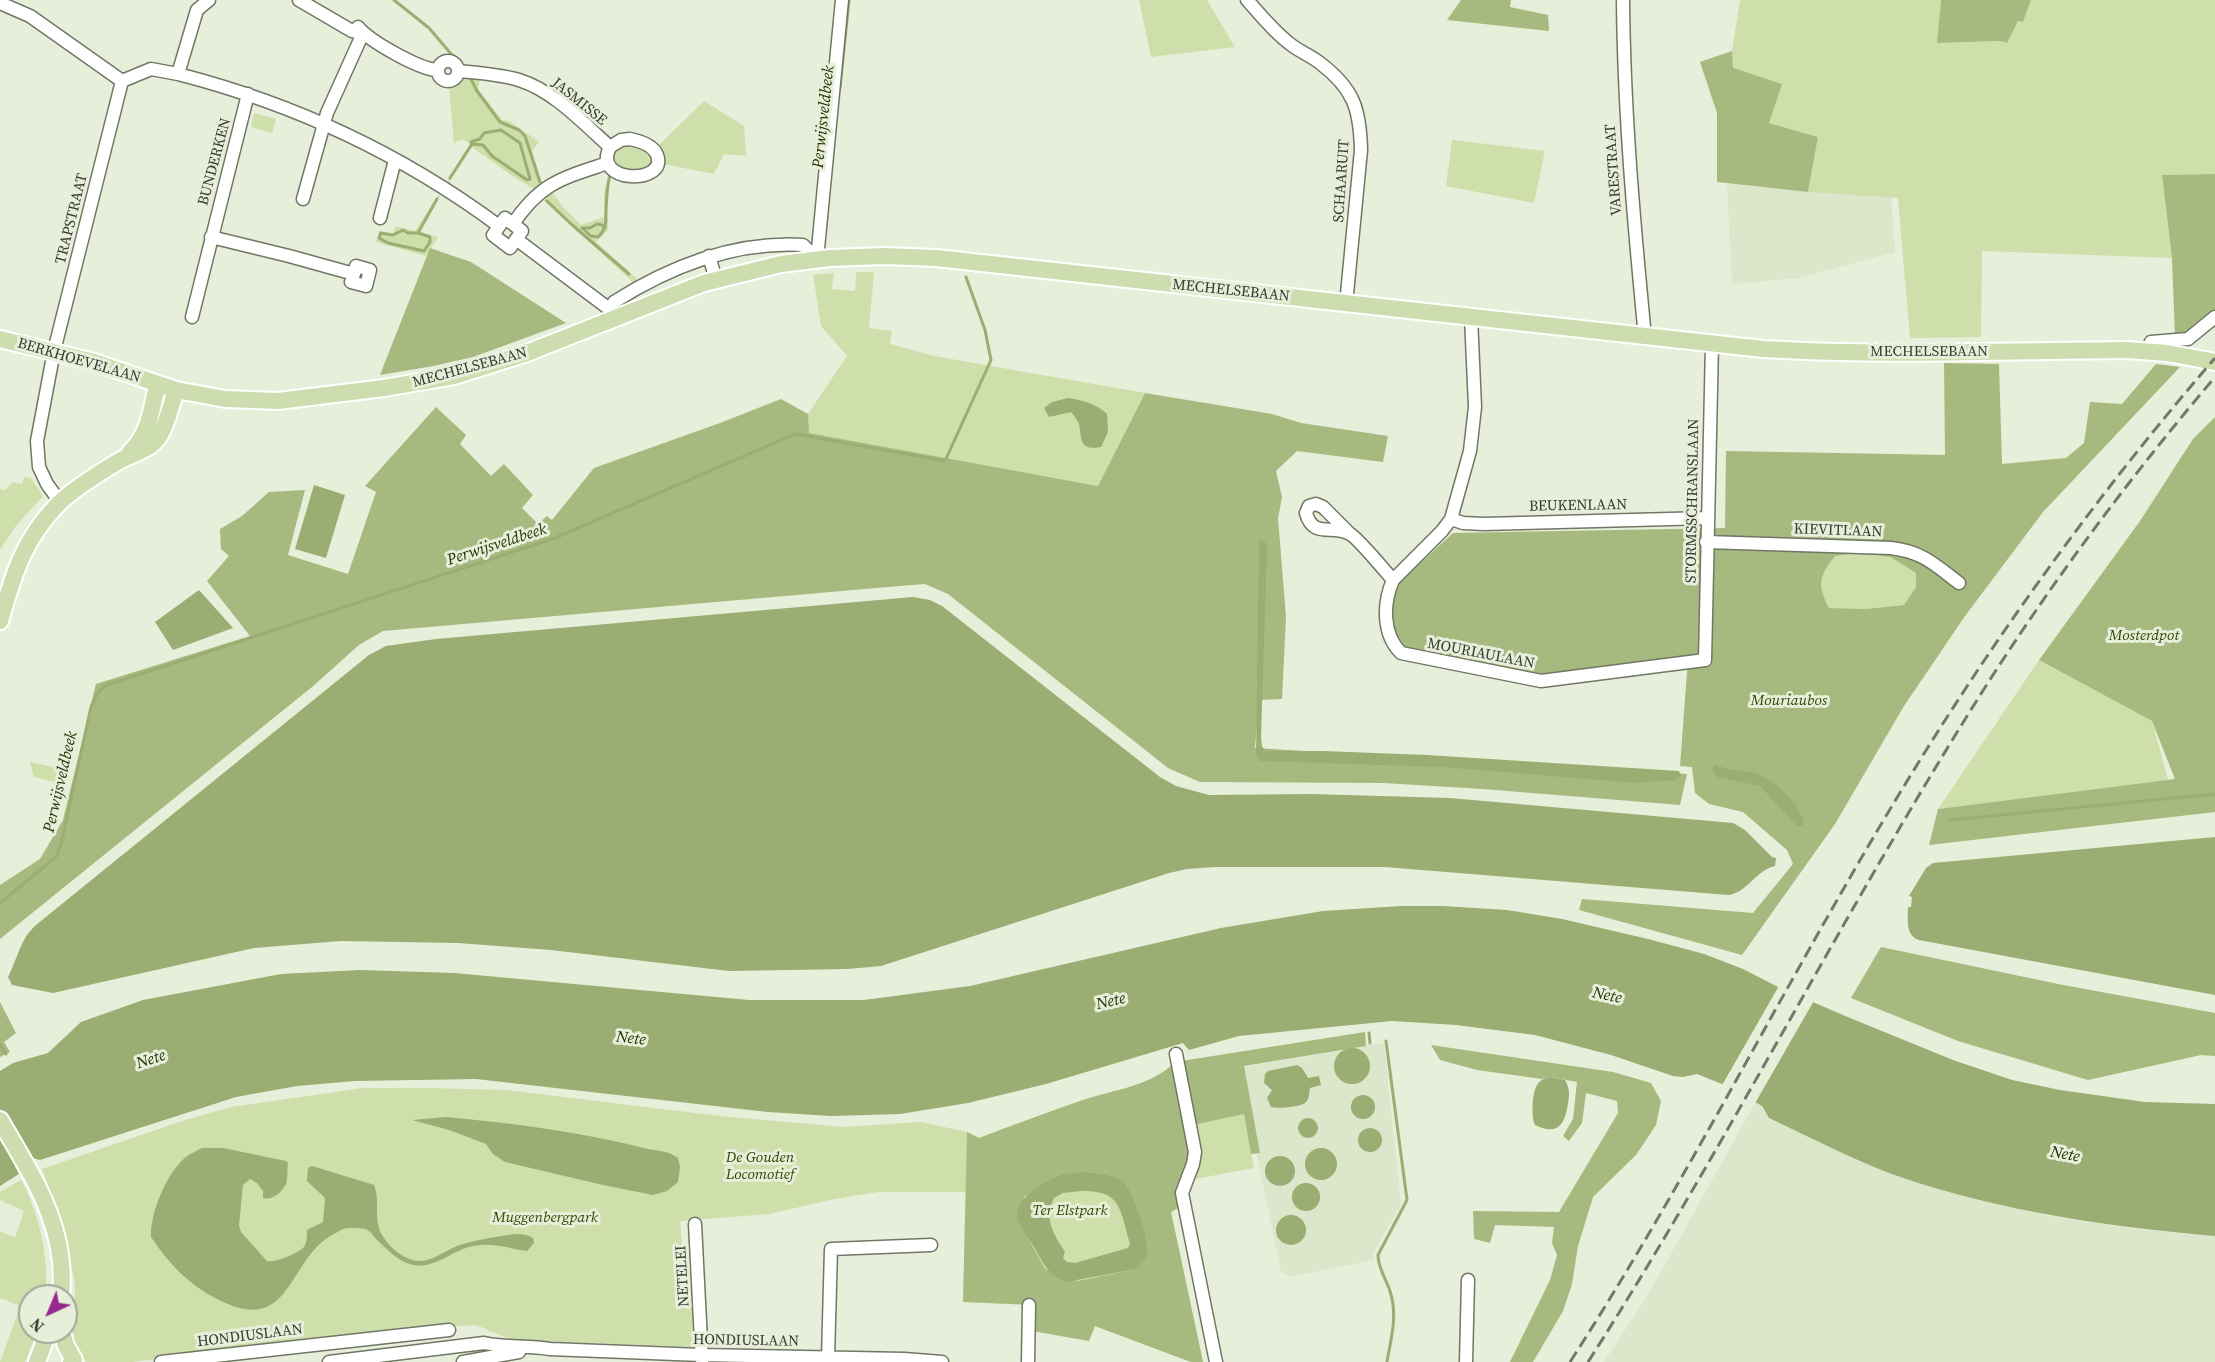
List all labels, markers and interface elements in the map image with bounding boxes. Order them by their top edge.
water label: Perwijsveldbeek [809,65,839,169]
street label: JASMISSE [548,74,610,130]
street label: BUNDERKEN [195,116,235,208]
street label: VARESTRAAT [1602,124,1626,216]
street label: SCHAARUIT [1330,139,1354,223]
street label: TRAPSTRAAT [52,172,92,266]
street label: MECHELSEBAAN [1171,276,1291,306]
street label: BERKHOEVELAAN [15,335,143,387]
street label: MECHELSEBAAN [1870,343,1988,361]
street label: MECHELSEBAAN [411,344,529,392]
street label: STORMSSCHRANSLAAN [1683,419,1703,583]
street label: BEUKENLAAN [1529,496,1627,516]
water label: Perwijsveldbeek [445,520,549,570]
street label: KIEVITLAAN [1793,520,1883,542]
park label: Mosterdpot [2109,627,2179,645]
street label: MOURIAULAAN [1426,635,1536,673]
park label: Mouriaubos [1751,692,1827,710]
water label: Perwijsveldbeek [40,729,82,835]
water label: Nete [1591,984,1623,1008]
water label: Nete [1094,989,1128,1015]
water label: Nete [615,1028,647,1050]
water label: Nete [134,1046,168,1074]
water label: Nete [2049,1143,2081,1167]
park label: De Gouden Locomotief [726,1149,794,1184]
park label: Ter Elstpark [1033,1202,1107,1220]
park label: Muggenbergpark [492,1209,598,1227]
street label: NETELEI [672,1245,694,1307]
north arrow [18,1284,78,1344]
text: N [25,1314,49,1337]
street label: HONDIUSLAAN [196,1321,304,1351]
street label: HONDIUSLAAN [693,1331,799,1351]

